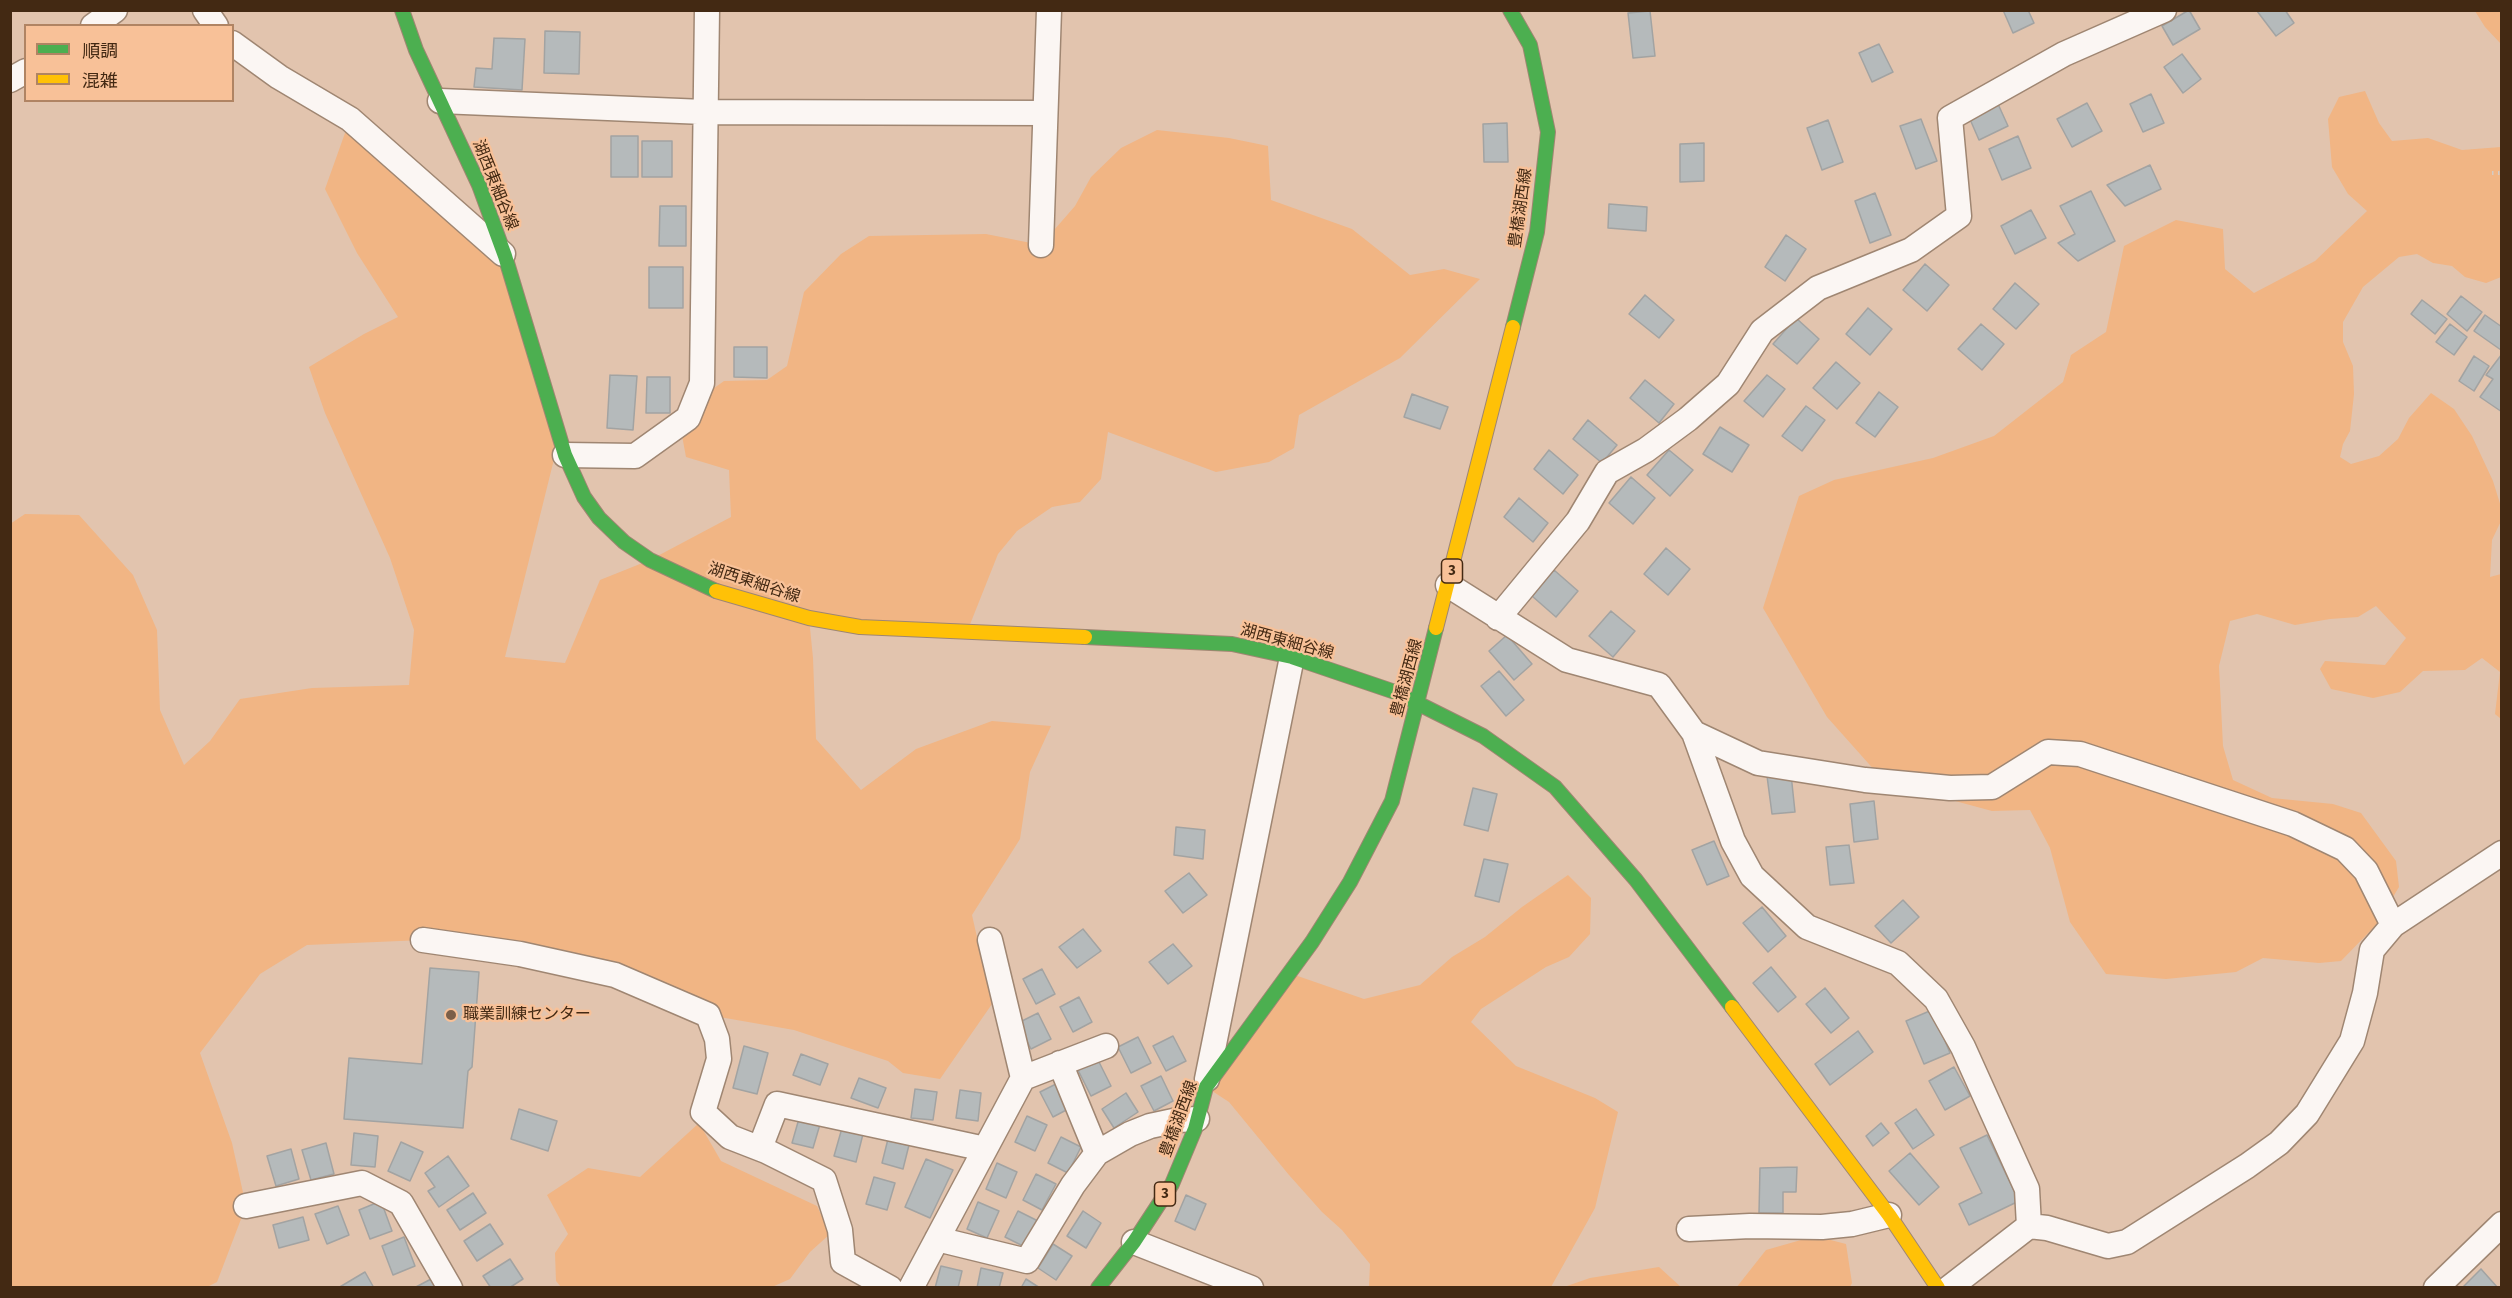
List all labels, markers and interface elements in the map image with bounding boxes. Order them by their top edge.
legend [24,24,234,102]
text: 順調 [82,40,118,62]
text: 混雑 [82,70,118,92]
street label: 湖西東細谷線 [468,137,522,233]
street label: 豊橋湖西線 [1506,167,1536,249]
street label: 湖西東細谷線 [705,559,803,607]
road number: 3 [1442,559,1462,583]
street label: 湖西東細谷線 [1238,620,1336,664]
street label: 豊橋湖西線 [1387,637,1427,719]
place label: 職業訓練センター [463,1005,591,1025]
marker: 職業訓練センター [444,1008,458,1022]
street label: 豊橋湖西線 [1156,1078,1202,1160]
road number: 3 [1154,1182,1176,1206]

